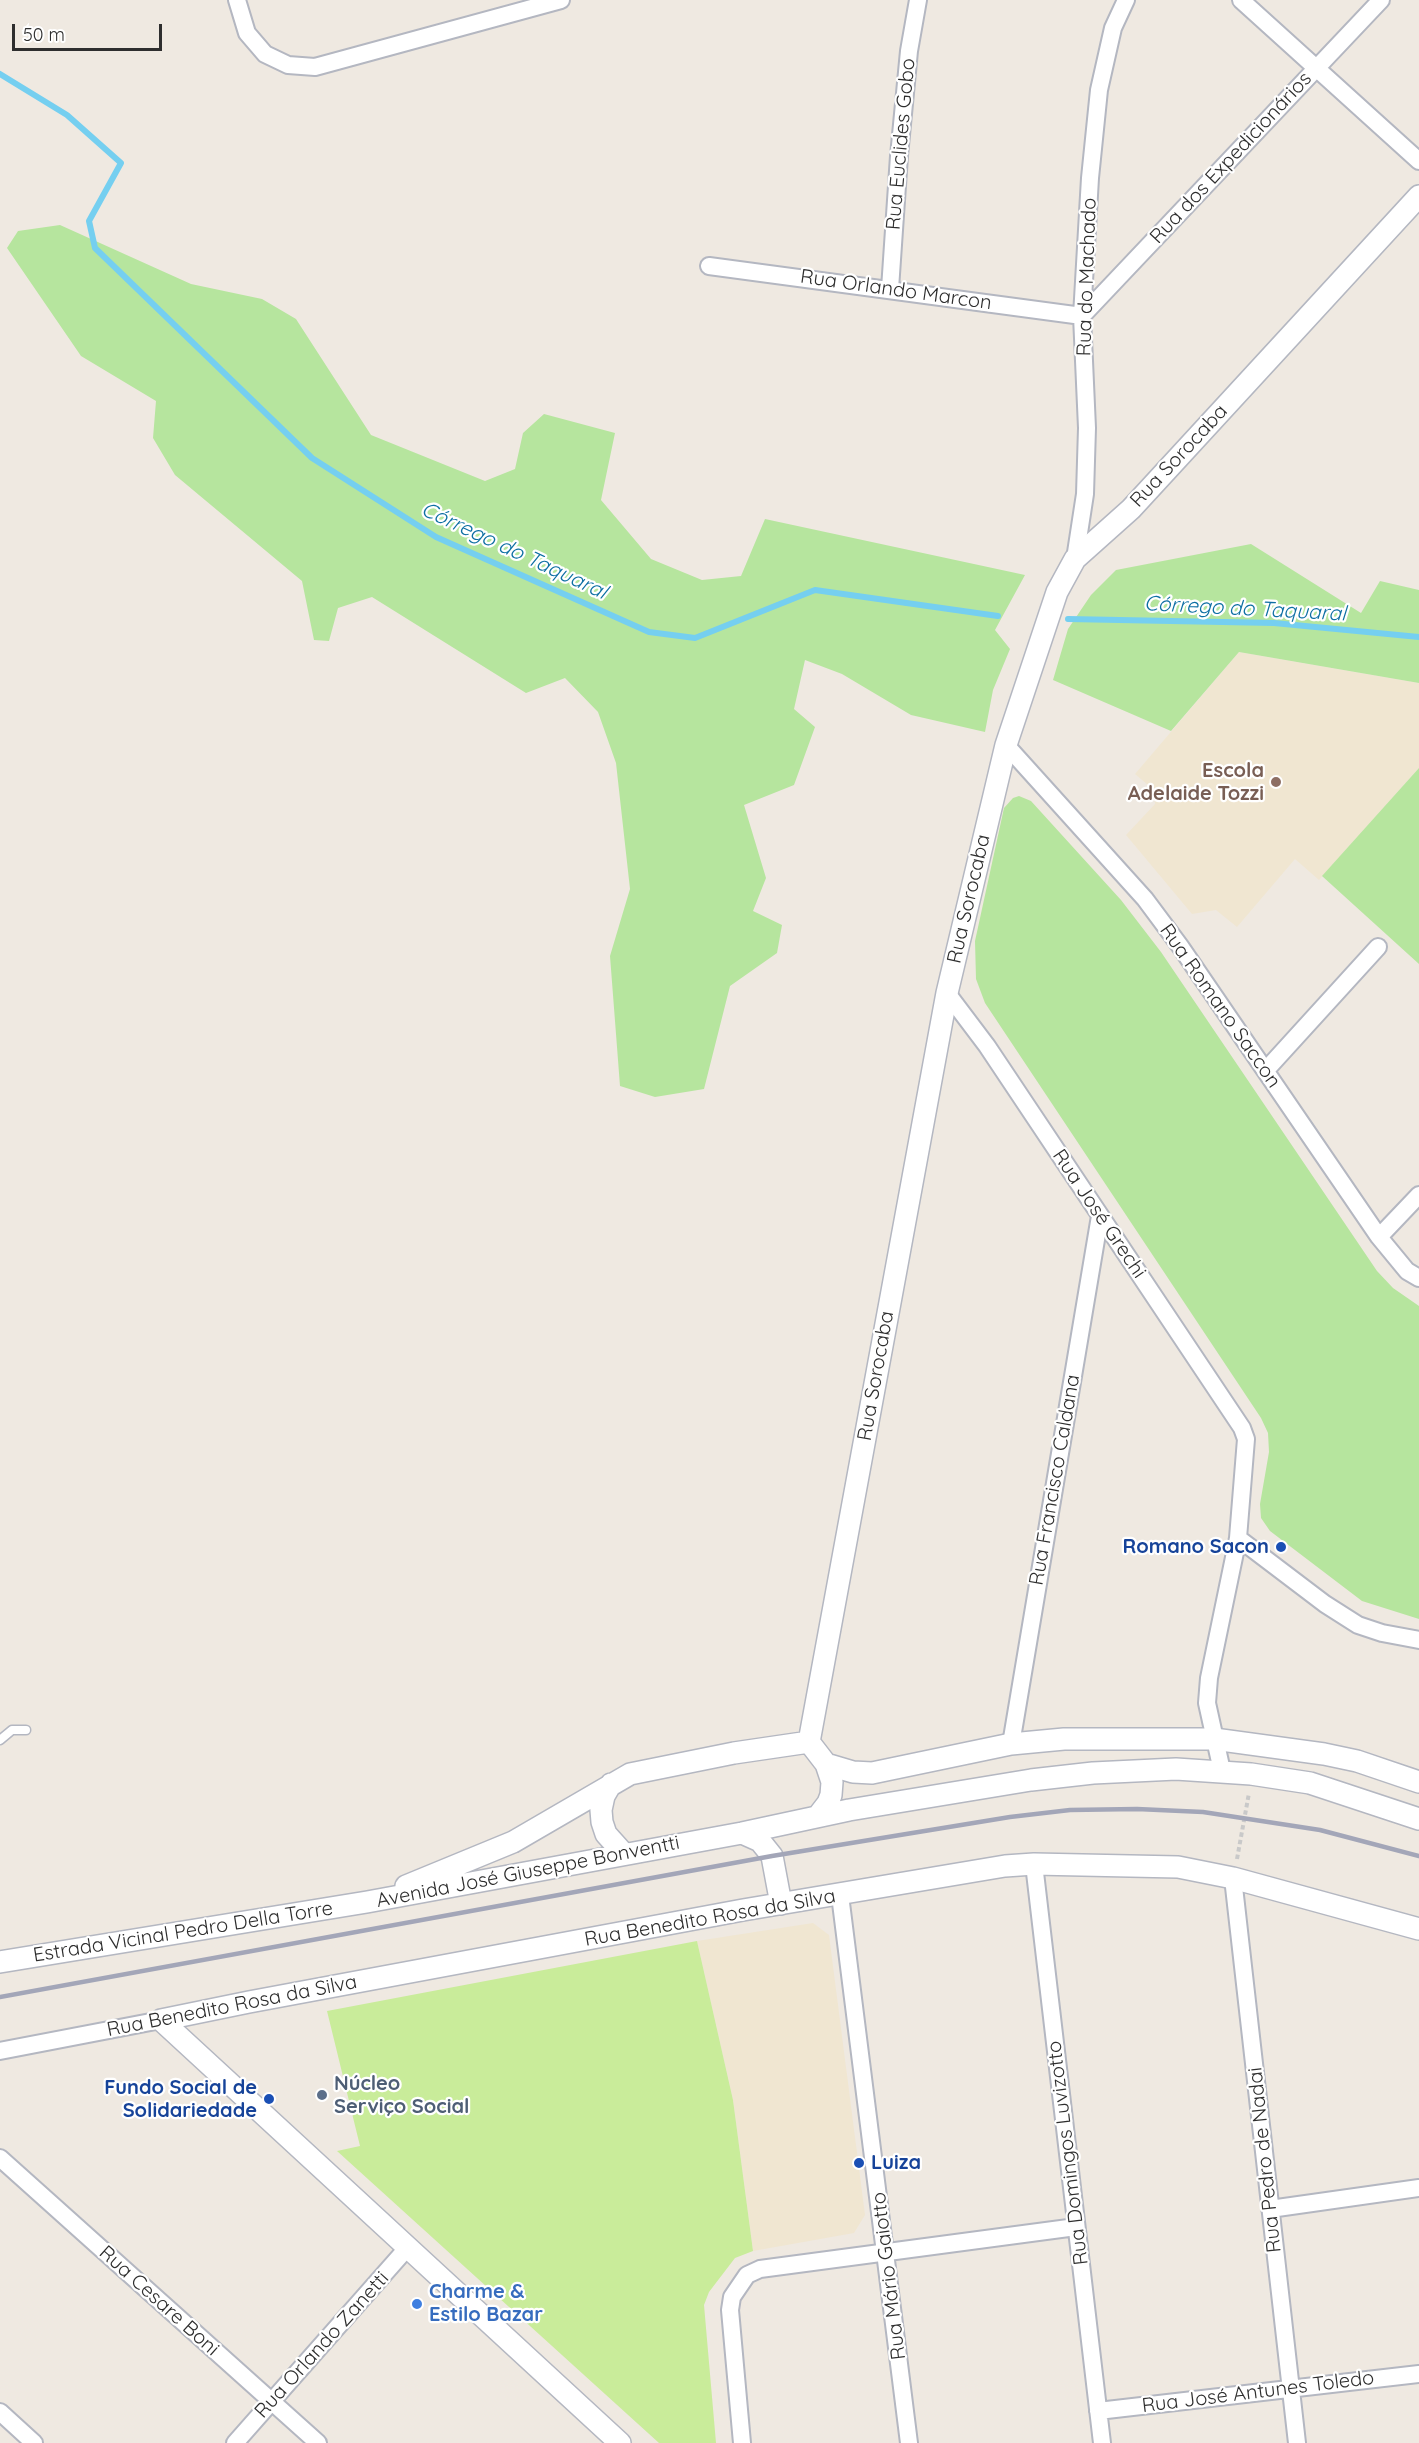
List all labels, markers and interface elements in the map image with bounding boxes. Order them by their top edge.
scale bar [15,12,165,50]
text: 50 m [23,23,65,46]
street label: Rua Euclides Gobo [882,57,920,231]
street label: Rua dos Expedicionários [1145,67,1317,249]
street label: Rua do Machado [1072,197,1102,357]
street label: Rua Orlando Marcon [799,265,993,315]
street label: Rua Sorocaba [1125,400,1233,512]
water label: Córrego do Taquaral [417,497,611,605]
water label: Córrego do Taquaral [1143,591,1347,627]
place label: Escola Adelaide Tozzi [1128,759,1264,806]
marker: Escola Adelaide Tozzi [1269,775,1283,789]
street label: Rua Sorocaba [943,832,995,966]
street label: Rua Romano Saccon [1154,919,1286,1093]
street label: Rua José Grechi [1047,1145,1151,1283]
street label: Rua Sorocaba [853,1309,899,1443]
street label: Rua Francisco Caldana [1025,1373,1085,1587]
place label: Romano Sacon [1123,1535,1269,1559]
marker: Romano Sacon [1274,1540,1288,1554]
street label: Avenida José Giuseppe Bonventti [374,1831,682,1913]
street label: Rua Benedito Rosa da Silva [583,1884,837,1952]
street label: Estrada Vicinal Pedro Della Torre [31,1896,335,1968]
street label: Rua Benedito Rosa da Silva [105,1970,359,2042]
street label: Rua Domingos Luvizotto [1042,2040,1094,2266]
street label: Rua Pedro de Nadai [1243,2066,1287,2254]
place label: Núcleo Serviço Social [334,2072,469,2119]
place label: Fundo Social de Solidariedade [104,2076,257,2123]
marker: Núcleo Serviço Social [315,2088,329,2102]
marker: Fundo Social de Solidariedade [262,2092,276,2106]
place label: Luiza [871,2151,921,2175]
marker: Luiza [852,2156,866,2170]
street label: Rua Mário Gaiotto [867,2191,911,2361]
street label: Rua Cesare Boni [94,2241,224,2361]
street label: Rua Orlando Zanetti [250,2267,394,2423]
place label: Charme & Estilo Bazar [429,2280,543,2327]
marker: Charme & Estilo Bazar [410,2297,424,2311]
street label: Rua José Antunes Toledo [1140,2366,1376,2418]

